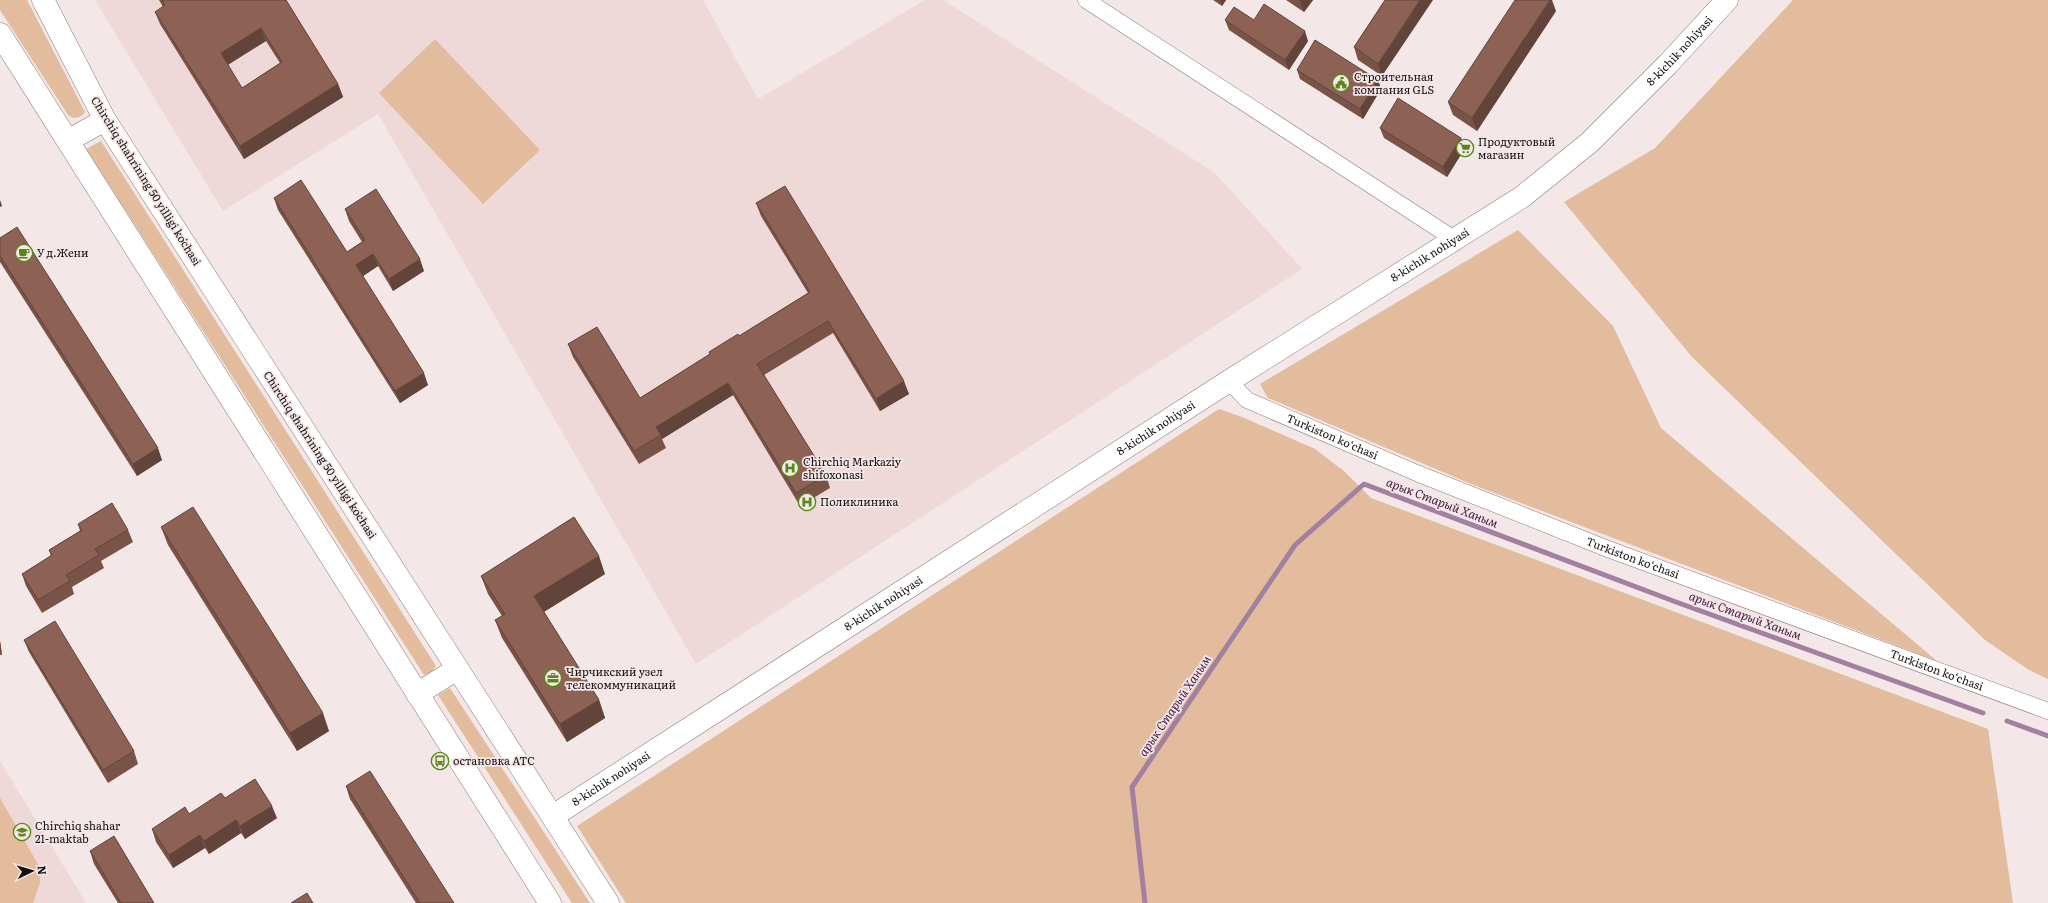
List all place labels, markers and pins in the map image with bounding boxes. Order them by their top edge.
place label: Строительная компания GLS [1354,68,1434,97]
public building icon: Строительная компания GLS [1331,73,1351,93]
place label: Продуктовый магазин [1478,133,1555,162]
supermarket icon: Продуктовый магазин [1455,138,1475,158]
cafe icon: У д.Жени [14,243,34,263]
place label: У д.Жени [37,244,89,260]
place label: Chirchiq Markaziy shifoxonasi [803,453,902,482]
hospital icon: Chirchiq Markaziy shifoxonasi [780,458,800,478]
hospital icon: Поликлиника [797,492,817,512]
place label: Поликлиника [820,493,898,509]
place label: Чирчикский узел телекоммуникаций [566,663,676,692]
office icon: Чирчикский узел телекоммуникаций [543,668,563,688]
bus stop icon: остановка АТС [430,751,450,771]
place label: остановка АТС [453,752,535,768]
place label: Chirchiq shahar 21-maktab [35,817,121,846]
school or university icon: Chirchiq shahar 21-maktab [12,822,32,842]

